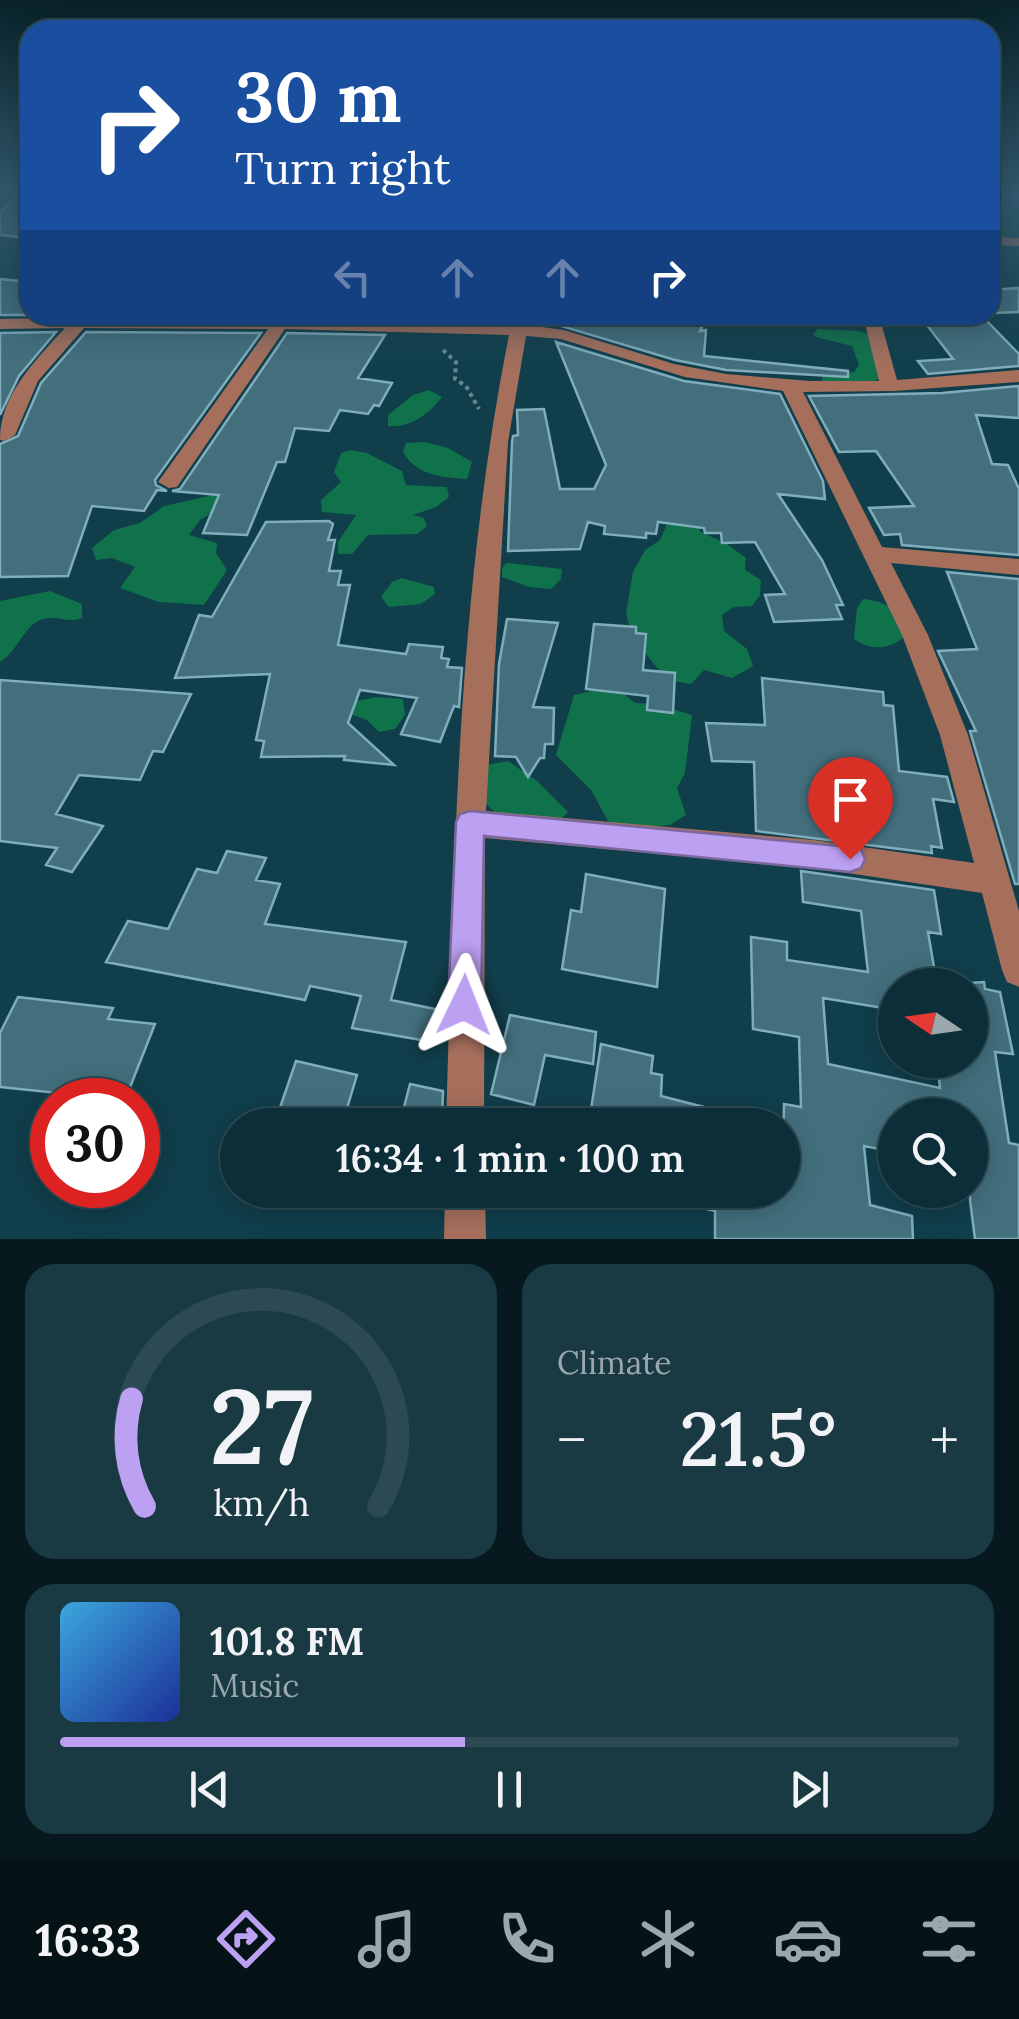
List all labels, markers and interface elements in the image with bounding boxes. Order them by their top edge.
text: 30 m [235,52,402,141]
icon: right [70,60,200,190]
text: Turn right [235,139,451,196]
icon: left [325,250,380,305]
icon: ahead [430,250,485,305]
icon: ahead [535,250,590,305]
icon: right [640,250,695,305]
pin [808,757,893,860]
icon: arrive [823,772,878,827]
position arrow [412,953,516,1057]
north arrow [878,968,988,1078]
map controls [878,968,988,1208]
speed limit sign: 30 [30,1078,160,1208]
button: search [878,1098,988,1208]
text: 16:34 · 1 min · 100 m [336,1134,684,1182]
text: Climate [557,1342,672,1383]
text: 27 [209,1359,313,1492]
text: 21.5° [679,1391,837,1487]
text: − [557,1405,586,1475]
text: + [930,1405,959,1475]
text: km/h [213,1480,309,1526]
text: 101.8 FM [210,1617,364,1665]
text: Music [210,1665,299,1706]
icon: previous [182,1762,237,1817]
icon: pause [482,1762,537,1817]
icon: next [782,1762,837,1817]
icon: directions [211,1904,281,1974]
icon: music [352,1904,422,1974]
icon: phone [492,1904,562,1974]
icon: climate [633,1904,703,1974]
icon: car [773,1904,843,1974]
icon: filters [914,1904,984,1974]
text: 16:33 [35,1911,141,1968]

